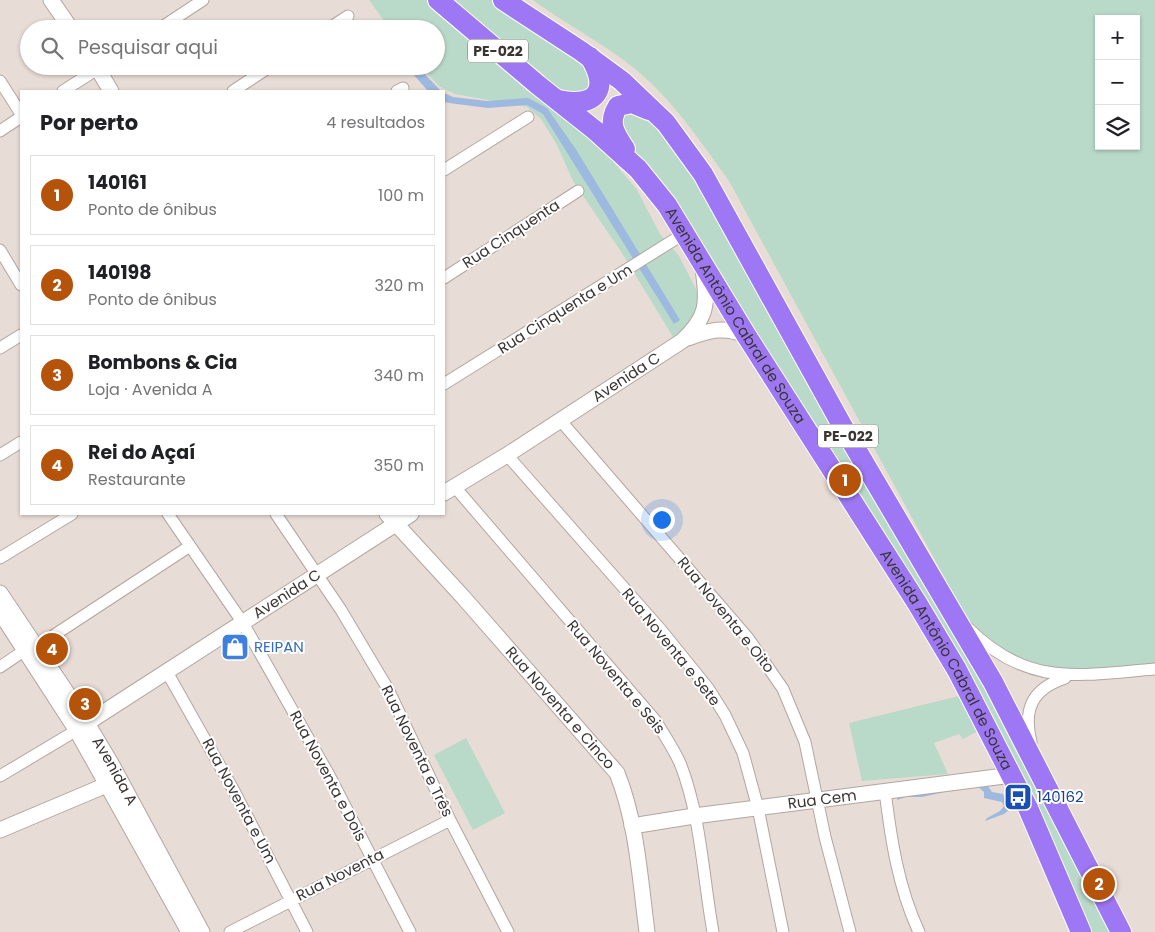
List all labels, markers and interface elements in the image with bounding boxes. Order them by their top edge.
map controls [1095,15,1140,150]
button: + [1095,15,1140,60]
search box [20,20,445,75]
icon: search [38,34,66,62]
text: Pesquisar aqui [78,34,218,61]
road number: PE-022 [468,40,528,62]
button: − [1095,60,1140,105]
button: layers [1095,105,1140,150]
text: Por perto [40,108,138,137]
text: 4 resultados [326,111,425,134]
text: 140161 [88,169,147,196]
text: 1 [54,184,60,207]
text: 100 m [378,184,424,207]
street label: Rua Cinquenta [458,194,563,273]
text: Ponto de ônibus [88,198,217,221]
street label: Avenida Antônio Cabral de Souza [661,203,811,427]
text: 140198 [88,259,152,286]
street label: Rua Cinquenta e Um [494,259,636,359]
text: 2 [52,274,62,297]
text: 320 m [375,274,424,297]
text: Ponto de ônibus [88,288,217,311]
street label: Avenida C [588,347,664,407]
text: Bombons & Cia [88,349,237,376]
text: 3 [52,364,62,387]
text: 340 m [374,364,424,387]
text: Loja · Avenida A [88,378,212,401]
road number: PE-022 [818,424,878,448]
text: Rei do Açaí [88,439,195,466]
text: 4 [52,454,62,477]
text: 350 m [374,454,424,477]
pin: 1 [829,461,861,499]
text: Restaurante [88,468,186,491]
your location [649,507,675,533]
street label: Avenida Antônio Cabral de Souza [875,545,1018,774]
street label: Rua Noventa e Oito [673,552,780,677]
street label: Avenida C [249,564,325,623]
street label: Rua Noventa e Sete [617,583,726,710]
street label: Rua Noventa e Seis [562,615,670,738]
pin: 4 [36,630,68,668]
shop icon: REIPAN [220,632,250,662]
place label: REIPAN [254,636,304,657]
street label: Rua Noventa e Cinco [501,642,620,774]
street label: Rua Noventa e Três [376,681,459,820]
pin: 3 [69,685,101,723]
street label: Rua Noventa e Dois [285,707,372,845]
street label: Avenida A [87,733,143,809]
street label: Rua Noventa e Um [198,735,281,867]
bus stop icon: 140162 [1003,782,1033,812]
street label: Rua Cem [786,784,858,814]
place label: 140162 [1037,786,1084,807]
street label: Rua Noventa [292,843,387,906]
pin: 2 [1083,865,1115,903]

